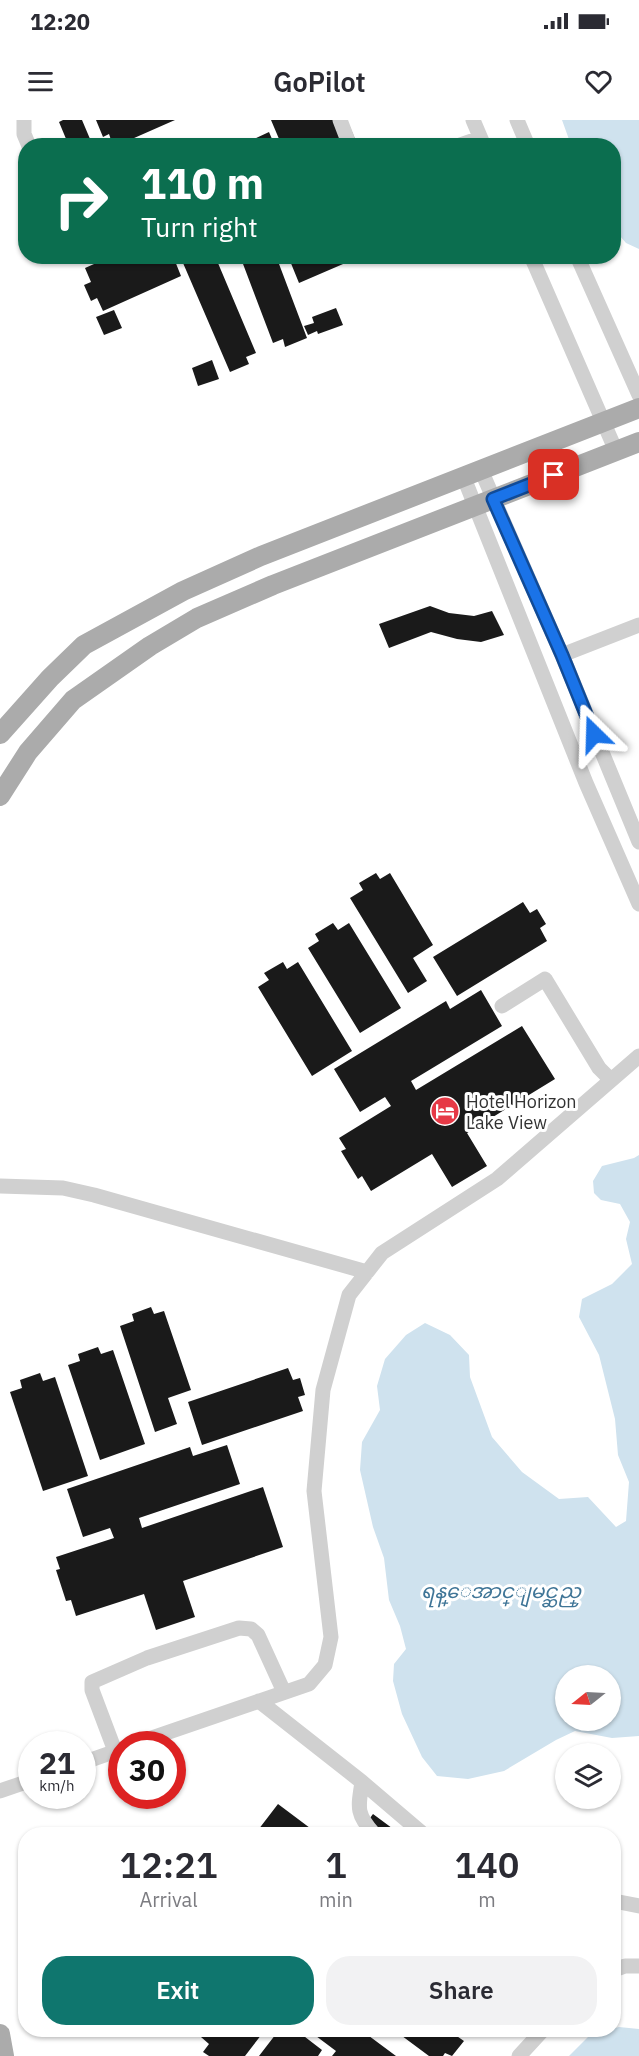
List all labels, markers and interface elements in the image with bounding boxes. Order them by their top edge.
text: 12:20 [30,7,90,36]
text: GoPilot [273,64,366,99]
icon: menu [24,65,57,98]
icon: heart [582,65,615,98]
text: 110 m [141,156,264,211]
icon: right [42,162,120,240]
text: Turn right [141,209,258,244]
pin [528,449,579,500]
icon: arrive [537,458,570,491]
position arrow [562,702,626,766]
place label: Hotel Horizon Lake View [466,1090,576,1134]
hotel icon: Hotel Horizon Lake View [429,1095,461,1127]
water label: ရန္ေအာင္ျမင္ဆည္ [421,1577,582,1608]
north arrow [555,1665,621,1731]
map controls [555,1665,621,1809]
speed limit sign: 30 [108,1731,186,1809]
text: 21 [39,1743,75,1782]
button: layers [555,1743,621,1809]
text: km/h [39,1776,75,1795]
text: 12:21 [120,1841,218,1888]
text: 1 [325,1841,347,1888]
text: 140 [455,1841,519,1888]
text: Arrival [139,1886,198,1913]
text: min [319,1886,353,1913]
text: m [478,1886,496,1913]
button: Exit [42,1956,314,2025]
button: Share [326,1956,597,2025]

